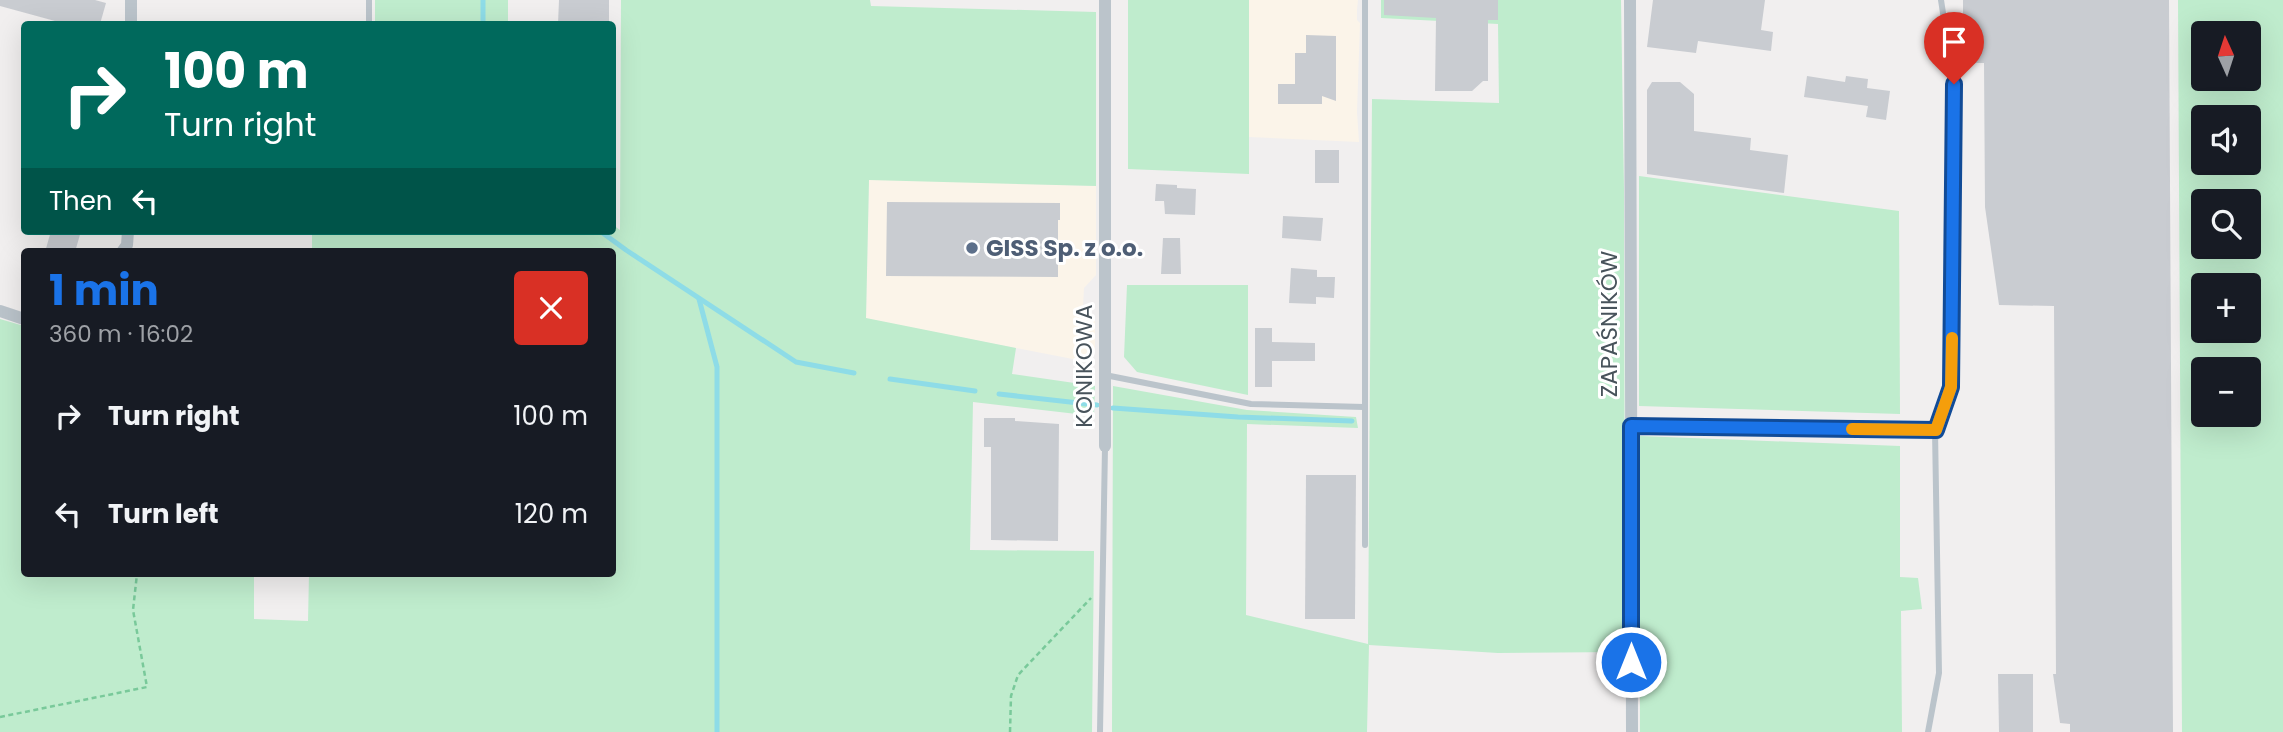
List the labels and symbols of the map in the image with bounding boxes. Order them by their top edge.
pin [1924,12.0,1984,84]
north arrow [2191,21,2261,91]
place label: GISS Sp. z o.o. [986,232,1143,264]
marker: GISS Sp. z o.o. [964,240,980,256]
street label: ZAPAŚNIKÓW [1593,251,1625,397]
street label: KONIKOWA [1068,304,1100,428]
position arrow [1594,625,1668,699]

